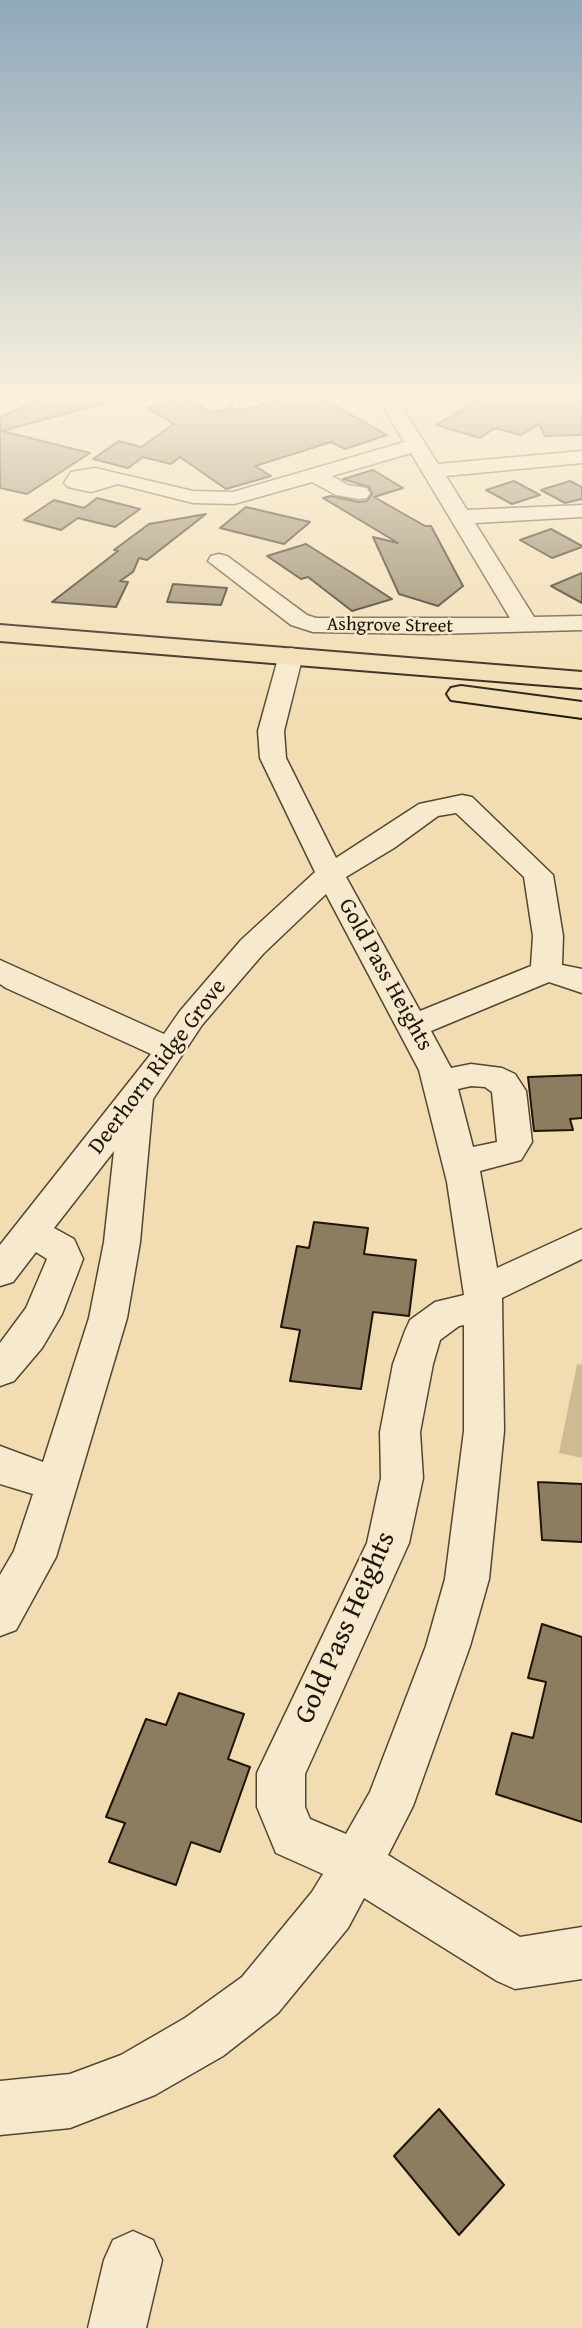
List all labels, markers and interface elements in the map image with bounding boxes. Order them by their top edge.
street label: Ashgrove Street [327,614,453,638]
street label: Gold Pass Heights [332,894,438,1056]
street label: Deerhorn Ridge Grove [83,974,233,1160]
street label: Gold Pass Heights [289,1527,403,1729]

